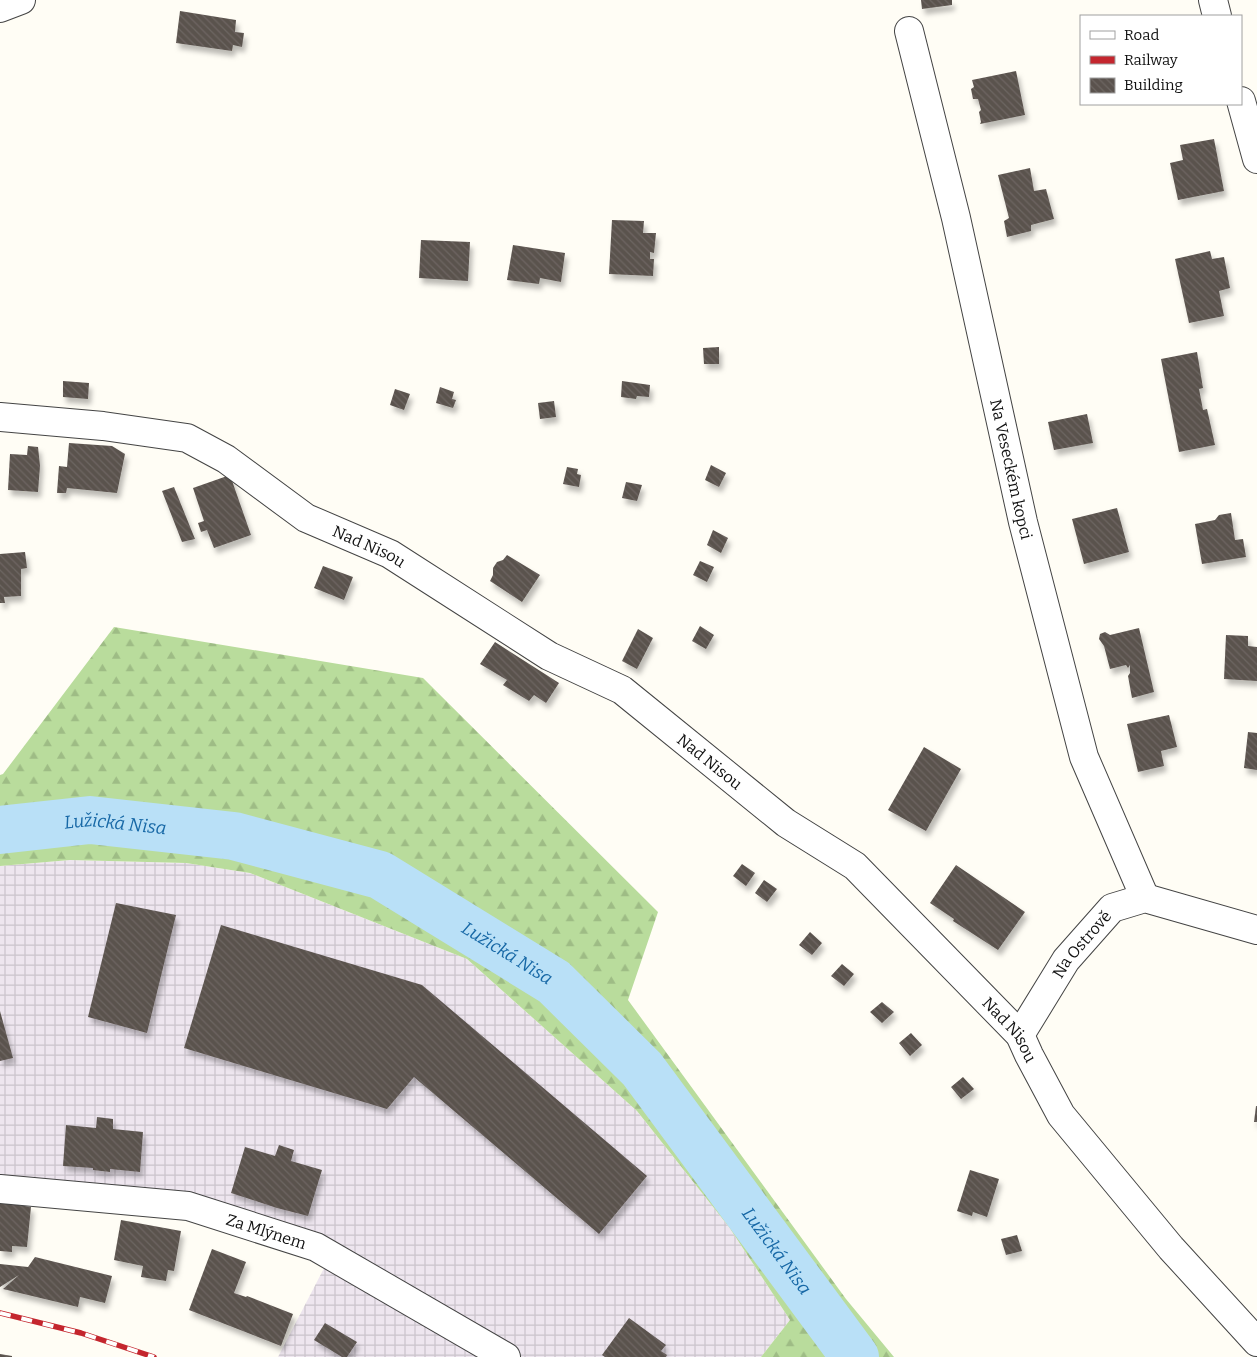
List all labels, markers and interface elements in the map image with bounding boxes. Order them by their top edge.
legend [1080,15,1242,105]
text: Road [1124,26,1159,44]
text: Railway [1124,51,1178,69]
text: Building [1124,76,1183,94]
street label: Na Veseckém kopci [986,397,1036,542]
street label: Nad Nisou [330,522,409,571]
street label: Nad Nisou [673,730,746,794]
water label: Lužická Nisa [63,809,168,839]
street label: Na Ostrově [1048,907,1115,981]
water label: Lužická Nisa [458,917,557,990]
street label: Nad Nisou [978,993,1040,1066]
water label: Lužická Nisa [737,1203,816,1299]
street label: Za Mlýnem [224,1210,309,1253]

